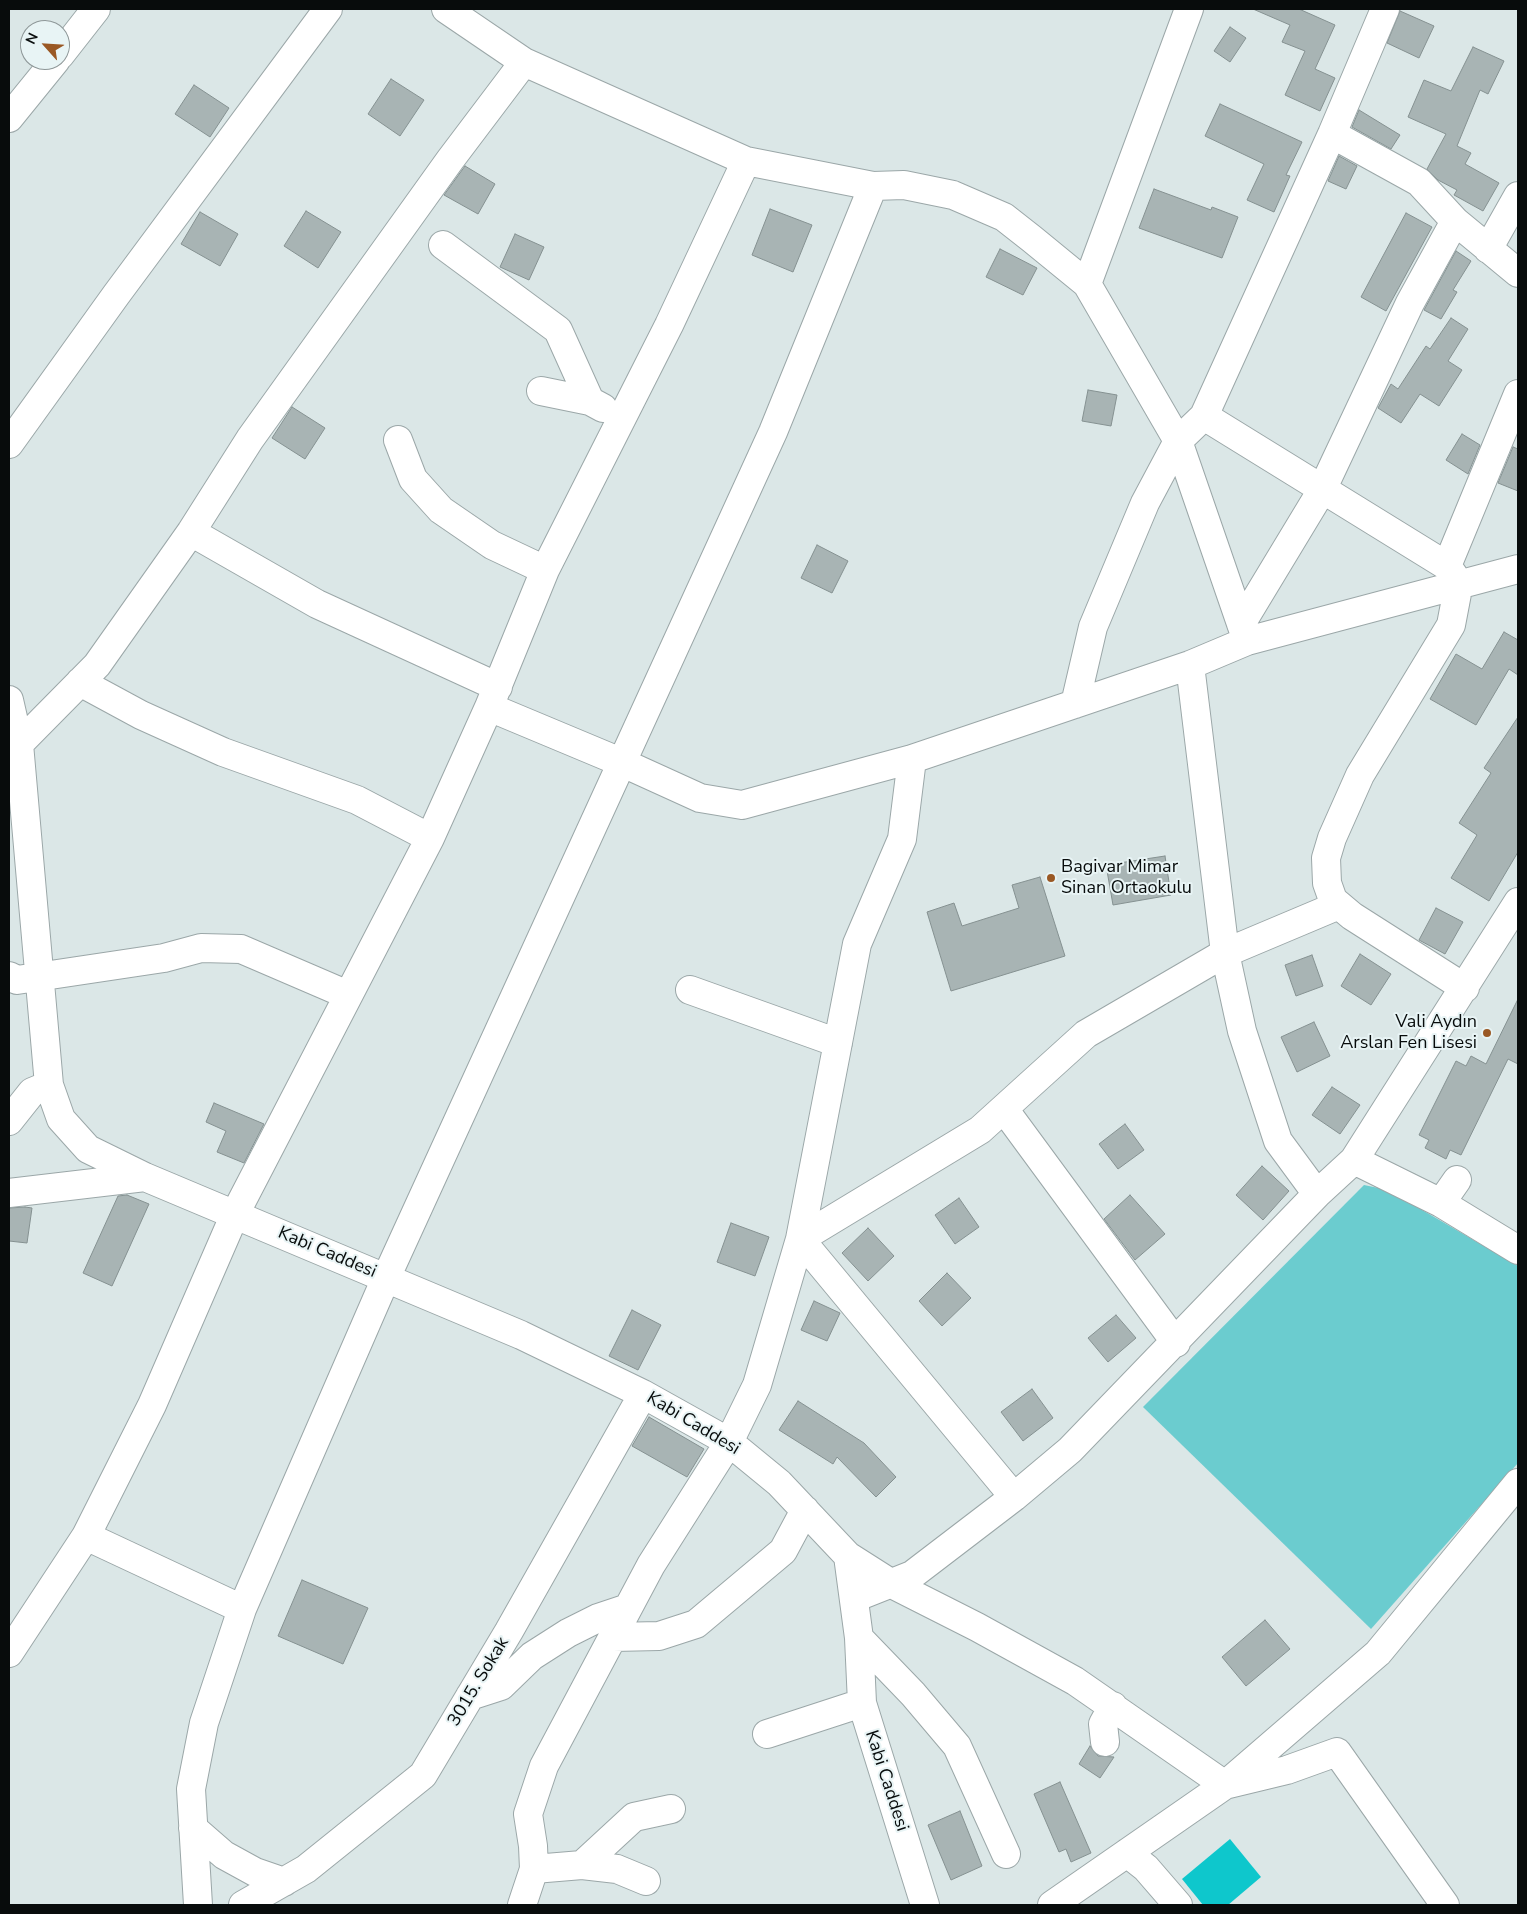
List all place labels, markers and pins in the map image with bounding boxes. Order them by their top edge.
place label: Bagivar Mimar Sinan Ortaokulu [1061,857,1192,900]
marker: Bagivar Mimar Sinan Ortaokulu [1045,872,1057,884]
place label: Vali Aydın Arslan Fen Lisesi [1340,1012,1477,1054]
marker: Vali Aydın Arslan Fen Lisesi [1481,1027,1493,1039]

